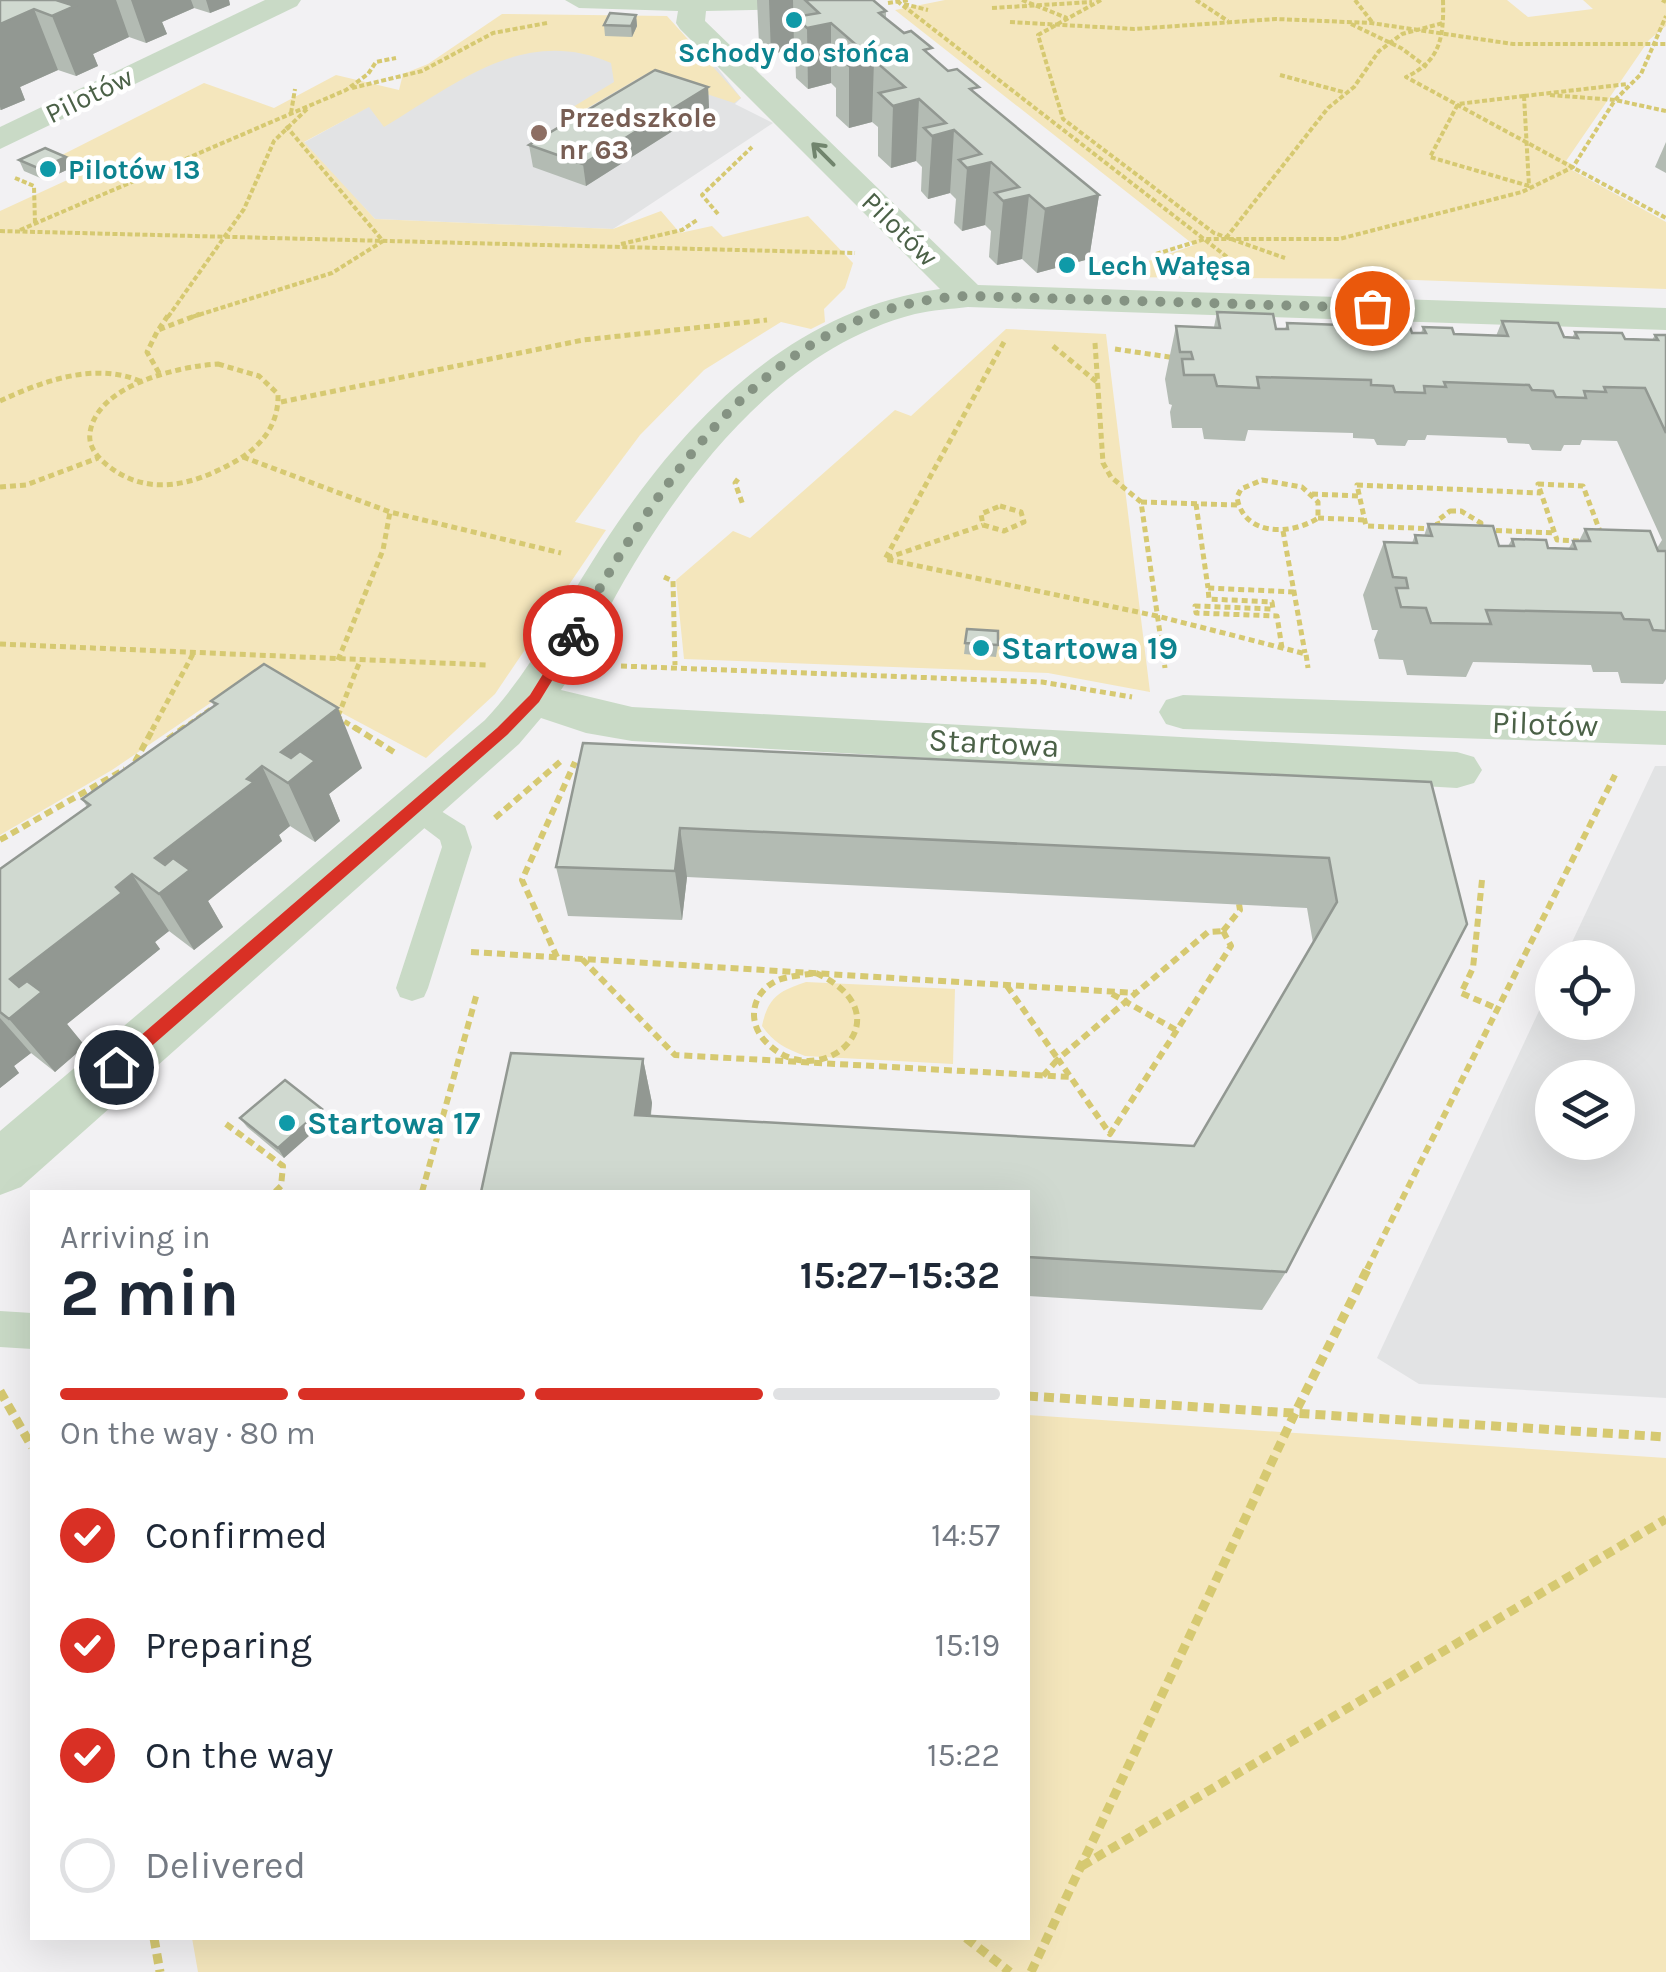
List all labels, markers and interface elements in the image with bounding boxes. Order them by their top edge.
marker: Schody do słońca [783,9,805,31]
place label: Schody do słońca [678,36,910,69]
street label: Pilotów [40,60,138,130]
place label: Przedszkole nr 63 [559,101,717,166]
marker: Przedszkole nr 63 [528,122,550,144]
one-way arrow [812,143,836,167]
place label: Pilotów 13 [68,153,200,186]
marker: Pilotów 13 [37,158,59,180]
street label: Pilotów [855,185,945,273]
place label: Lech Wałęsa [1087,249,1251,282]
marker: Lech Wałęsa [1056,254,1078,276]
pin [1330,266,1415,351]
icon: bag [1345,281,1400,336]
courier [523,585,623,685]
icon: bike [546,608,601,663]
place label: Startowa 19 [1001,630,1178,667]
marker: Startowa 19 [970,637,992,659]
street label: Pilotów [1491,704,1599,744]
street label: Startowa [928,721,1060,765]
map controls [1535,940,1635,1160]
button: locate [1535,940,1635,1040]
pin [74,1025,159,1110]
icon: home [89,1040,144,1095]
button: layers [1535,1060,1635,1160]
place label: Startowa 17 [307,1105,481,1142]
marker: Startowa 17 [276,1112,298,1134]
text: Arriving in [60,1219,211,1256]
text: 15:27–15:32 [800,1253,1000,1298]
text: 2 min [60,1255,239,1331]
text: On the way · 80 m [60,1415,316,1452]
icon: check [60,1508,115,1563]
text: Confirmed [145,1513,328,1558]
text: 14:57 [931,1517,1000,1554]
icon: check [60,1618,115,1673]
text: Preparing [145,1623,312,1668]
text: 15:19 [935,1627,1000,1664]
icon: check [60,1728,115,1783]
text: On the way [145,1733,333,1778]
text: 15:22 [927,1737,1000,1774]
text: Delivered [145,1843,306,1888]

